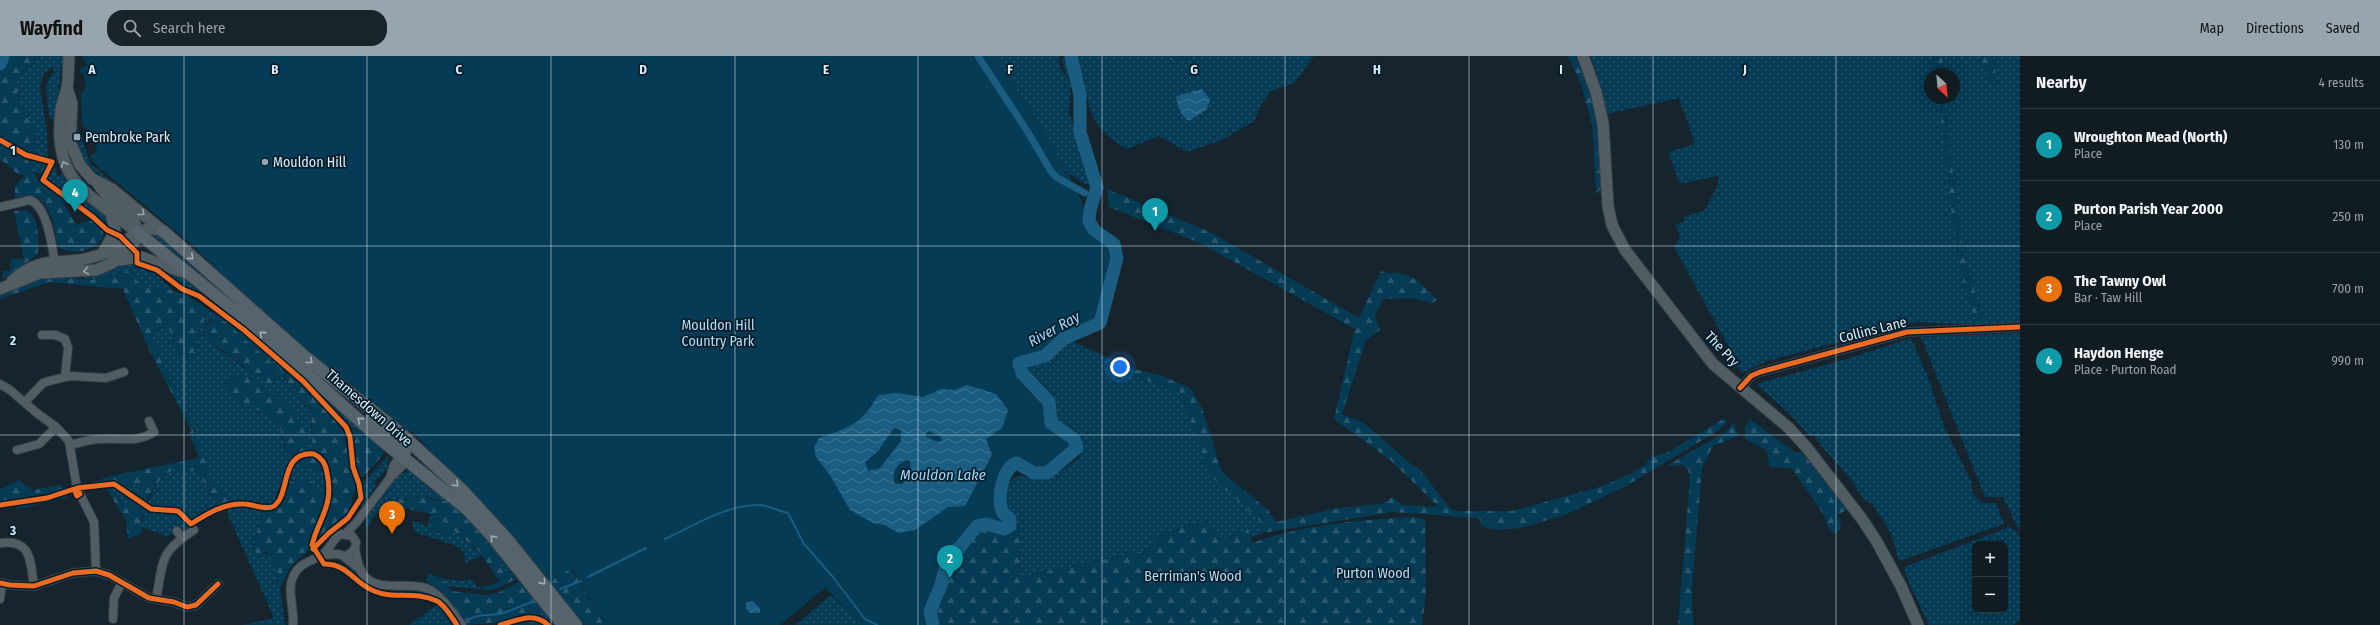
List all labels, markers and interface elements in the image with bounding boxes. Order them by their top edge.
search box [107,10,387,46]
text: Wayfind [20,17,83,40]
icon: search [121,17,143,39]
text: Search here [153,19,225,37]
text: Map [2200,20,2224,37]
text: Directions [2246,20,2304,37]
text: Saved [2326,20,2360,37]
text: A [87,62,96,77]
text: B [271,62,279,77]
text: C [456,62,463,77]
text: D [639,62,647,77]
text: E [823,62,829,77]
text: F [1007,62,1013,77]
text: G [1190,62,1198,77]
text: H [1373,62,1381,77]
text: I [1559,62,1563,77]
text: J [1742,62,1747,77]
north arrow [1924,68,1960,104]
text: Nearby [2036,72,2087,93]
text: 4 results [2318,75,2364,90]
text: Wroughton Mead (North) [2074,128,2227,146]
place label: Pembroke Park [85,129,171,146]
marker: Pembroke Park [72,132,82,142]
text: 1 [2046,137,2052,152]
text: 130 m [2333,137,2364,152]
text: 1 [10,143,16,158]
text: Place [2074,146,2102,161]
place label: Mouldon Hill [273,154,347,171]
marker: Mouldon Hill [260,157,270,167]
one-way arrow [61,161,69,168]
pin: 4 [62,179,88,212]
pin: 1 [1142,198,1168,231]
text: Purton Parish Year 2000 [2074,200,2223,218]
one-way arrow [137,209,144,216]
text: 2 [2046,209,2052,224]
text: 250 m [2332,209,2364,224]
text: Place [2074,218,2102,233]
one-way arrow [187,252,194,259]
one-way arrow [83,266,90,275]
text: The Tawny Owl [2074,272,2166,290]
text: 3 [2046,281,2052,296]
text: 700 m [2332,281,2364,296]
text: Bar · Taw Hill [2074,290,2142,305]
water label: River Ray [1025,307,1084,351]
street label: Collins Lane [1837,313,1909,347]
park label: Mouldon Hill Country Park [681,317,755,350]
street label: The Pry [1701,328,1743,371]
one-way arrow [260,331,267,338]
text: 2 [9,333,16,348]
text: Haydon Henge [2074,344,2164,362]
text: 4 [2046,353,2052,368]
text: 990 m [2332,353,2364,368]
one-way arrow [306,357,313,364]
your location [1110,357,1130,377]
text: Place · Purton Road [2074,362,2177,377]
street label: Thamesdown Drive [322,366,416,450]
one-way arrow [357,418,364,425]
water label: Mouldon Lake [900,466,986,484]
one-way arrow [451,479,459,487]
pin: 3 [379,501,405,534]
text: 3 [9,523,16,538]
one-way arrow [491,535,498,542]
map controls [1972,541,2008,613]
button: + [1972,541,2008,577]
pin: 2 [937,545,963,578]
park label: Purton Wood [1336,565,1410,582]
park label: Berriman's Wood [1144,568,1242,585]
button: − [1972,577,2008,613]
one-way arrow [538,578,545,585]

